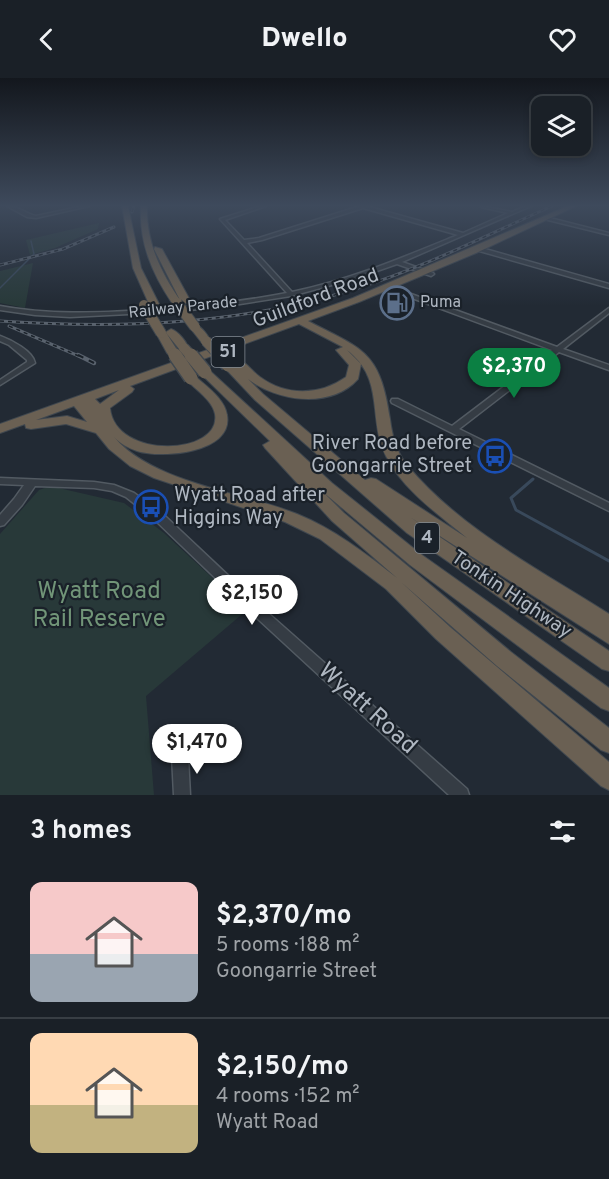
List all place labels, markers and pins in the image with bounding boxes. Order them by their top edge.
fuel station icon: Puma [379,285,415,321]
place label: Puma [420,293,461,313]
pin: $2,370 [465,348,563,399]
place label: River Road before Goongarrie Street [311,431,472,480]
bus stop icon: River Road before Goongarrie Street [477,438,513,474]
place label: Wyatt Road after Higgins Way [174,483,325,532]
bus stop icon: Wyatt Road after Higgins Way [133,489,169,525]
pin: $2,150 [203,575,301,626]
pin: $1,470 [148,724,246,775]

